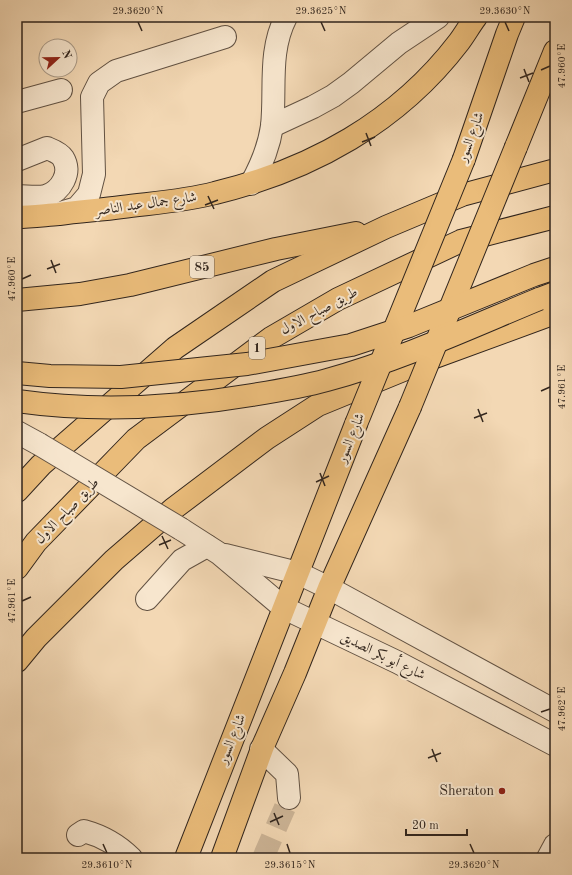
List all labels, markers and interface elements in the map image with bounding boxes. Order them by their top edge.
text: 29.3620°N [112,6,164,16]
text: 29.3625°N [295,6,347,16]
text: 29.3630°N [479,6,531,16]
north arrow [38,38,78,78]
text: 47.960°E [557,44,567,88]
text: N [59,49,73,61]
street label: شارع السور [455,110,490,167]
street label: شارع جمال عبد الناصر [93,190,198,222]
road number: 85 [190,256,214,278]
text: 47.960°E [7,257,17,301]
street label: طريق صباح الاول [278,285,362,342]
road number: 1 [249,337,265,359]
text: 47.961°E [557,365,567,409]
street label: شارع السور [334,411,371,468]
street label: طريق صباح الاول [32,475,105,550]
text: 47.961°E [7,579,17,623]
street label: شارع أبو بكر الصديق [337,626,429,686]
text: 47.962°E [557,687,567,731]
street label: شارع السور [215,712,252,769]
place label: Sheraton [439,784,494,798]
marker: Sheraton [497,786,507,796]
scale bar [406,811,467,837]
text: 20 m [412,820,439,832]
text: 29.3610°N [81,860,133,870]
text: 29.3615°N [264,860,316,870]
text: 29.3620°N [448,860,500,870]

